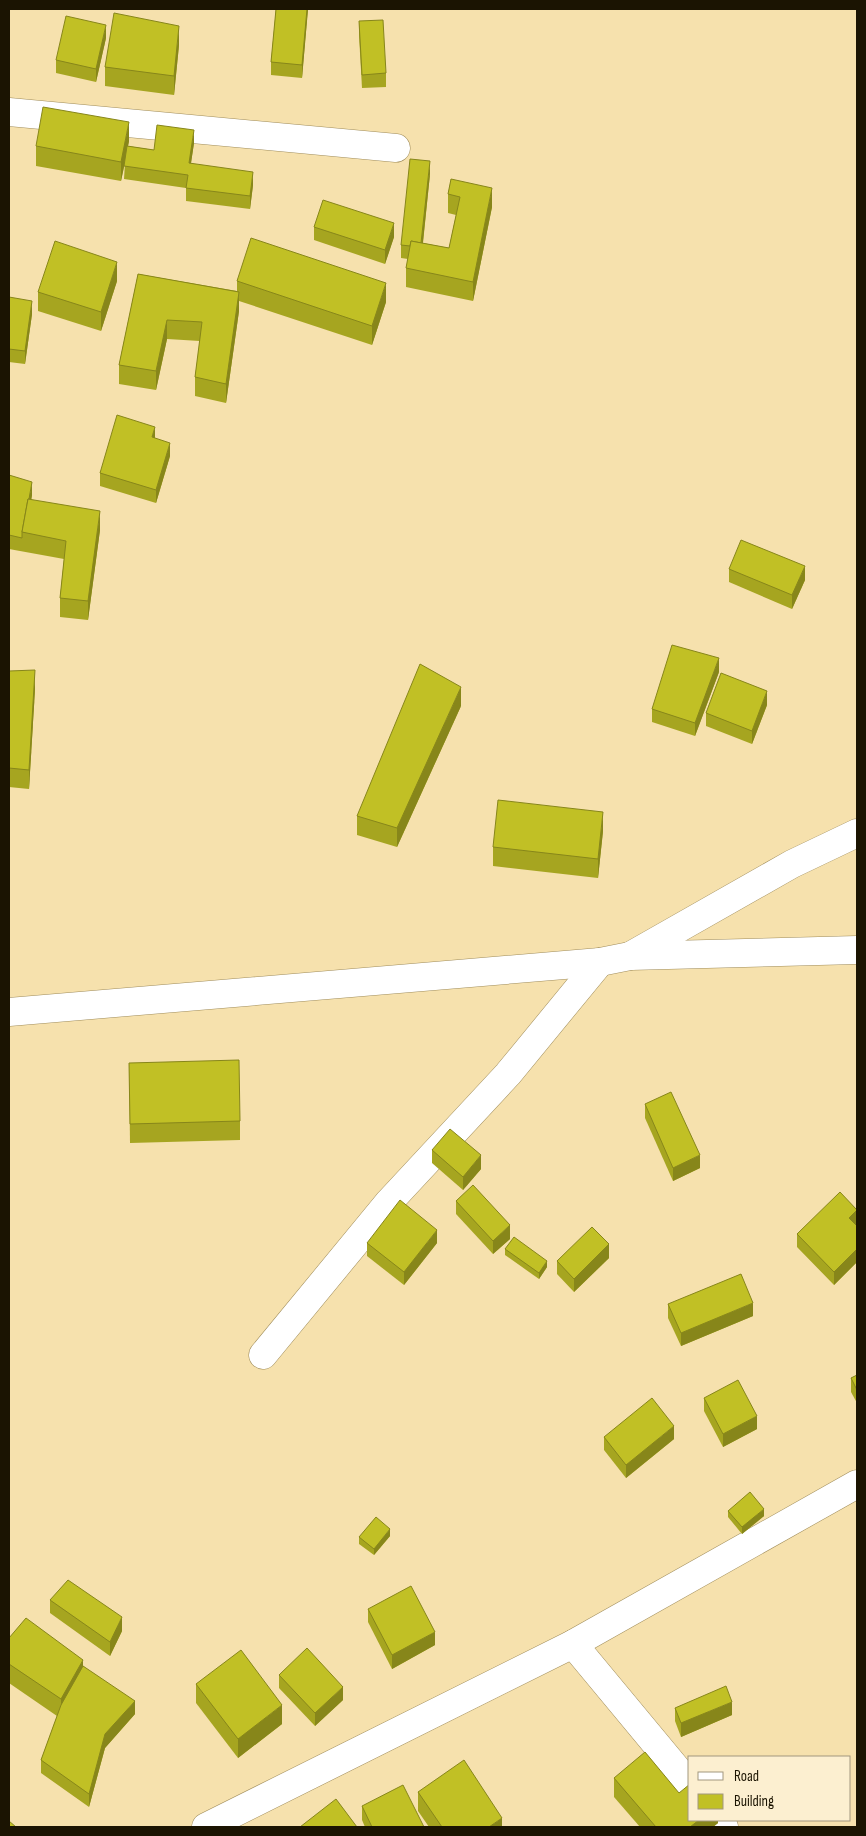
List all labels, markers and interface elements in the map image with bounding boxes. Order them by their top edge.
legend [688,1756,851,1821]
text: Road [734,1767,759,1786]
text: Building [734,1792,774,1811]

